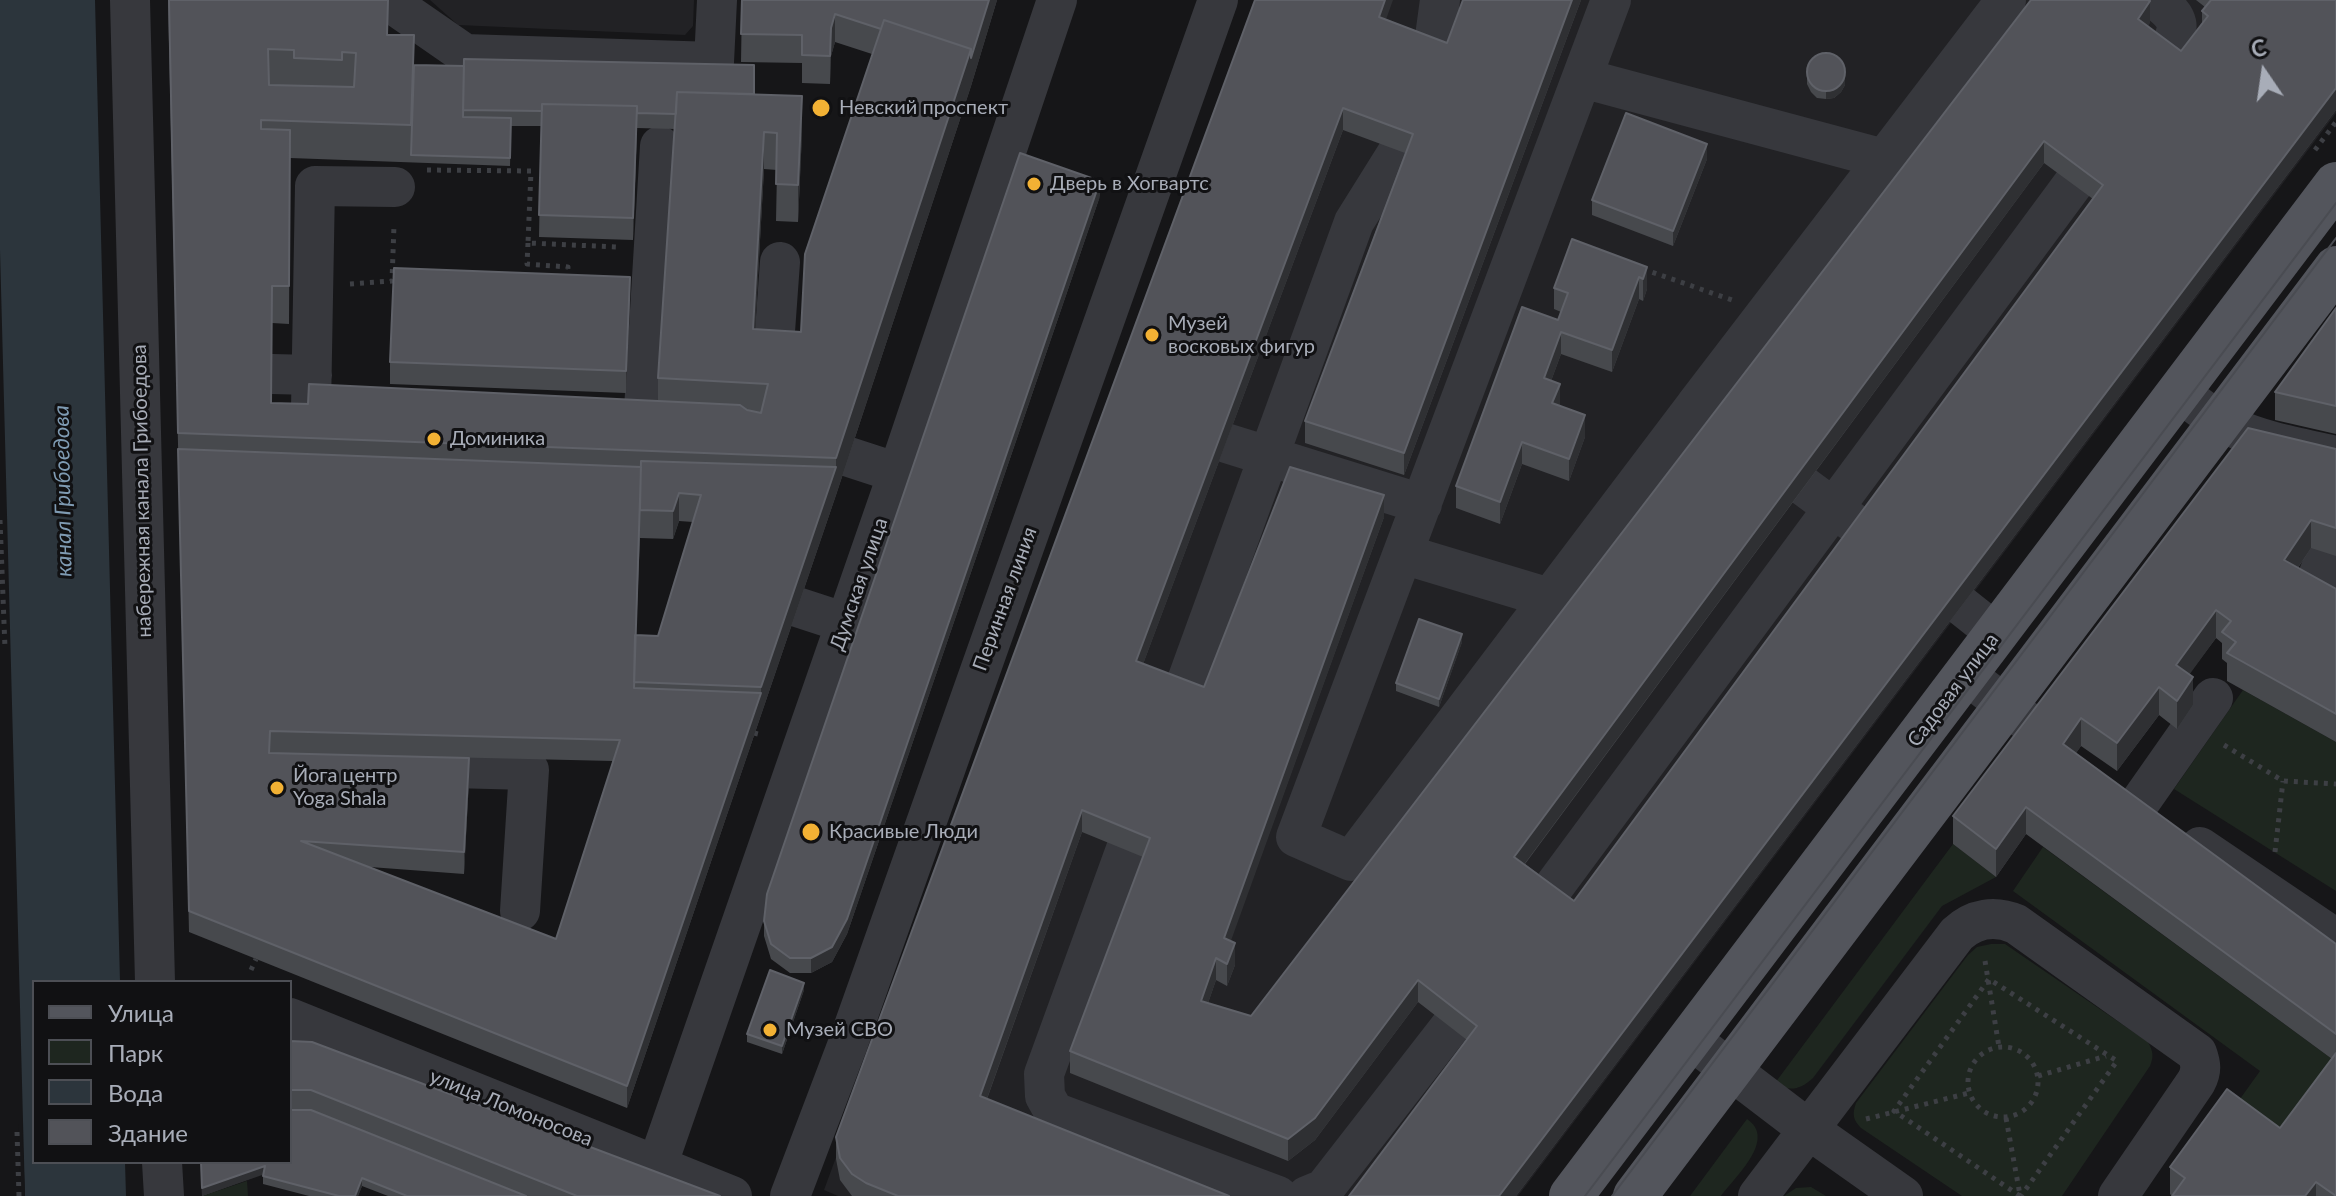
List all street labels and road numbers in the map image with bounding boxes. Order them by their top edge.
street label: набережная канала Грибоедова [127,344,157,638]
street label: Думская улица [825,515,893,653]
street label: Перинная линия [968,524,1042,674]
street label: Садовая улица [1902,628,2004,752]
street label: улица Ломоносова [426,1064,596,1152]

